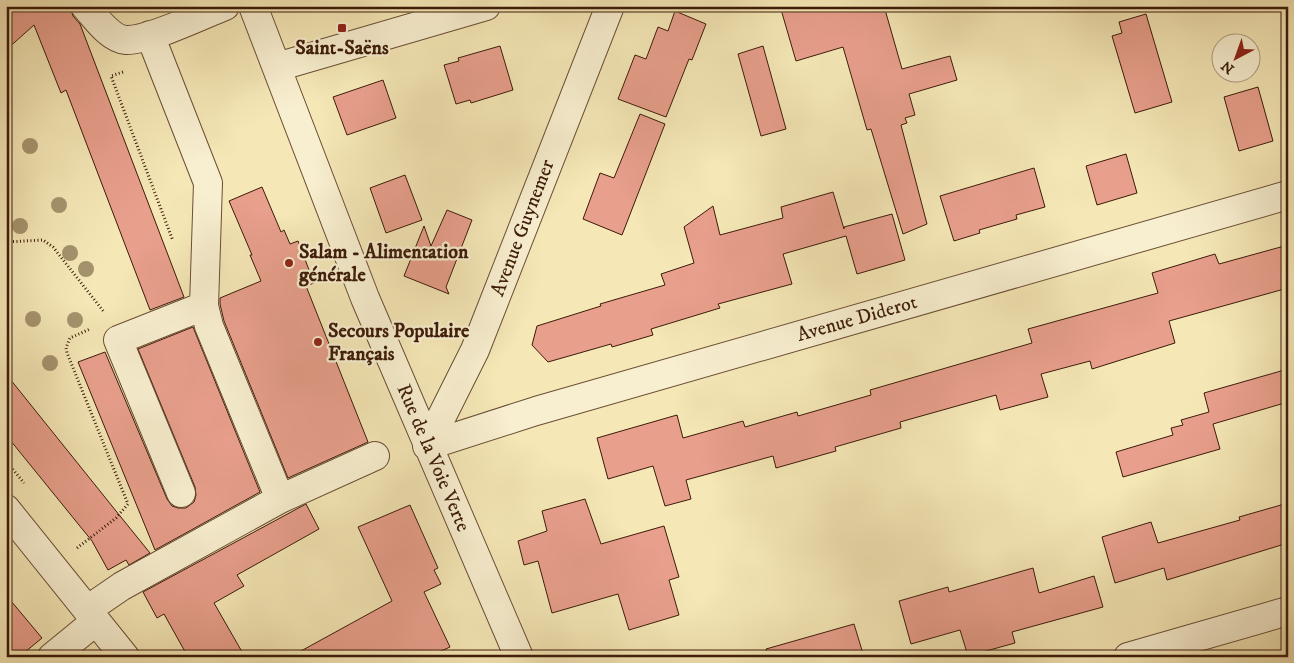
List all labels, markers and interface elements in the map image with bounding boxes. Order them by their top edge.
marker: Saint-Saëns [336,22,348,34]
north arrow [1212,32,1262,82]
place label: Saint-Saëns [295,36,389,61]
text: N [1218,56,1238,78]
street label: Avenue Guynemer [485,156,561,300]
place label: Salam - Alimentation générale [298,240,469,288]
marker: Salam - Alimentation générale [283,257,295,269]
street label: Avenue Diderot [794,290,920,348]
place label: Secours Populaire Français [328,319,470,367]
marker: Secours Populaire Français [312,336,324,348]
street label: Rue de la Voie Verte [391,380,475,536]

